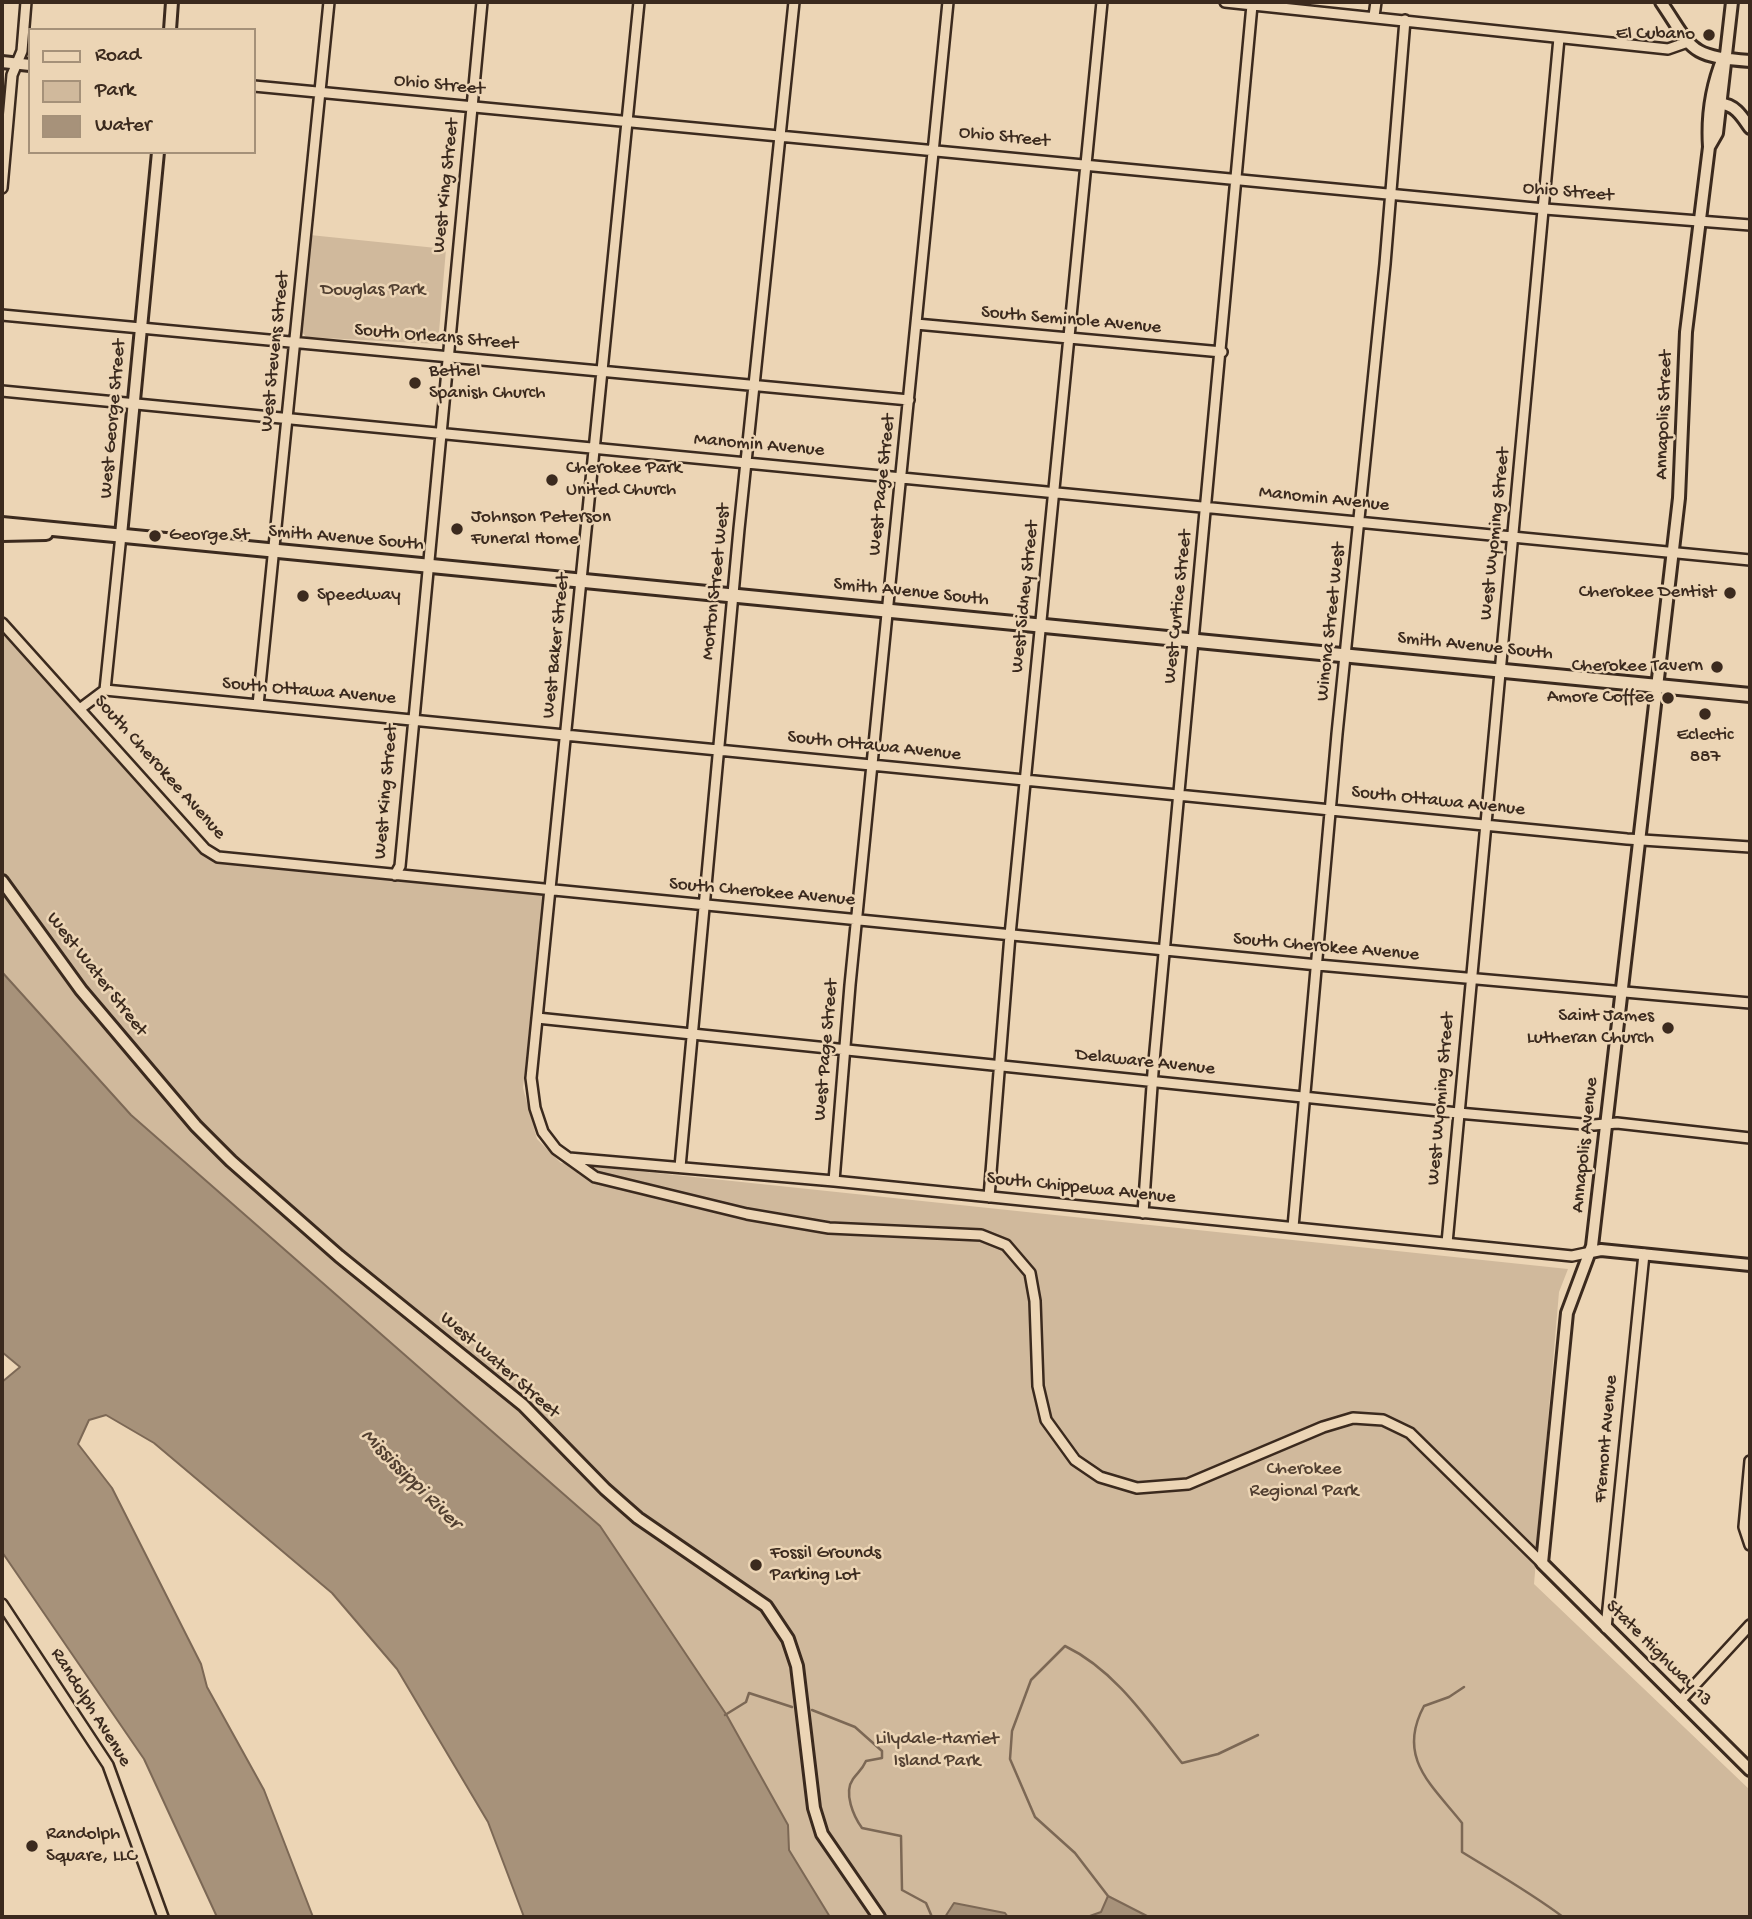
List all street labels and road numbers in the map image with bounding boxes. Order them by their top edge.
street label: Ohio Street [393,70,485,102]
street label: West King Street [429,118,465,254]
street label: Ohio Street [958,122,1050,154]
street label: Ohio Street [1522,178,1614,208]
street label: West Stevens Street [256,271,296,433]
street label: South Seminole Avenue [980,302,1162,340]
street label: South Orleans Street [353,319,519,357]
street label: West George Street [96,339,132,499]
street label: Annapolis Street [1651,350,1679,480]
street label: West Page Street [864,413,902,557]
street label: Manomin Avenue [693,429,825,463]
street label: West Wyoming Street [1476,447,1516,621]
street label: Manomin Avenue [1258,482,1390,518]
street label: Morton Street West [697,503,737,661]
street label: West Sidney Street [1007,520,1045,674]
street label: Smith Avenue South [267,521,425,557]
street label: West Curtice Street [1160,529,1198,685]
street label: Winona Street West [1312,542,1352,702]
street label: West Baker Street [538,572,576,720]
street label: Smith Avenue South [832,574,990,612]
street label: Smith Avenue South [1396,628,1554,666]
street label: South Ottawa Avenue [221,673,397,711]
street label: South Cherokee Avenue [88,691,230,845]
street label: West King Street [370,724,404,860]
street label: South Ottawa Avenue [786,727,962,767]
street label: South Ottawa Avenue [1350,782,1526,822]
street label: South Cherokee Avenue [668,874,856,912]
street label: West Water Street [40,908,152,1042]
street label: South Cherokee Avenue [1232,929,1420,967]
street label: West Page Street [809,978,845,1122]
street label: West Wyoming Street [1423,1012,1461,1186]
street label: Delaware Avenue [1074,1044,1216,1082]
street label: Annapolis Avenue [1568,1076,1604,1214]
street label: South Chippewa Avenue [985,1168,1177,1210]
street label: West Water Street [434,1308,564,1424]
street label: Fremont Avenue [1590,1374,1624,1504]
street label: State Highway 13 [1600,1596,1716,1712]
street label: Randolph Avenue [44,1644,136,1772]

